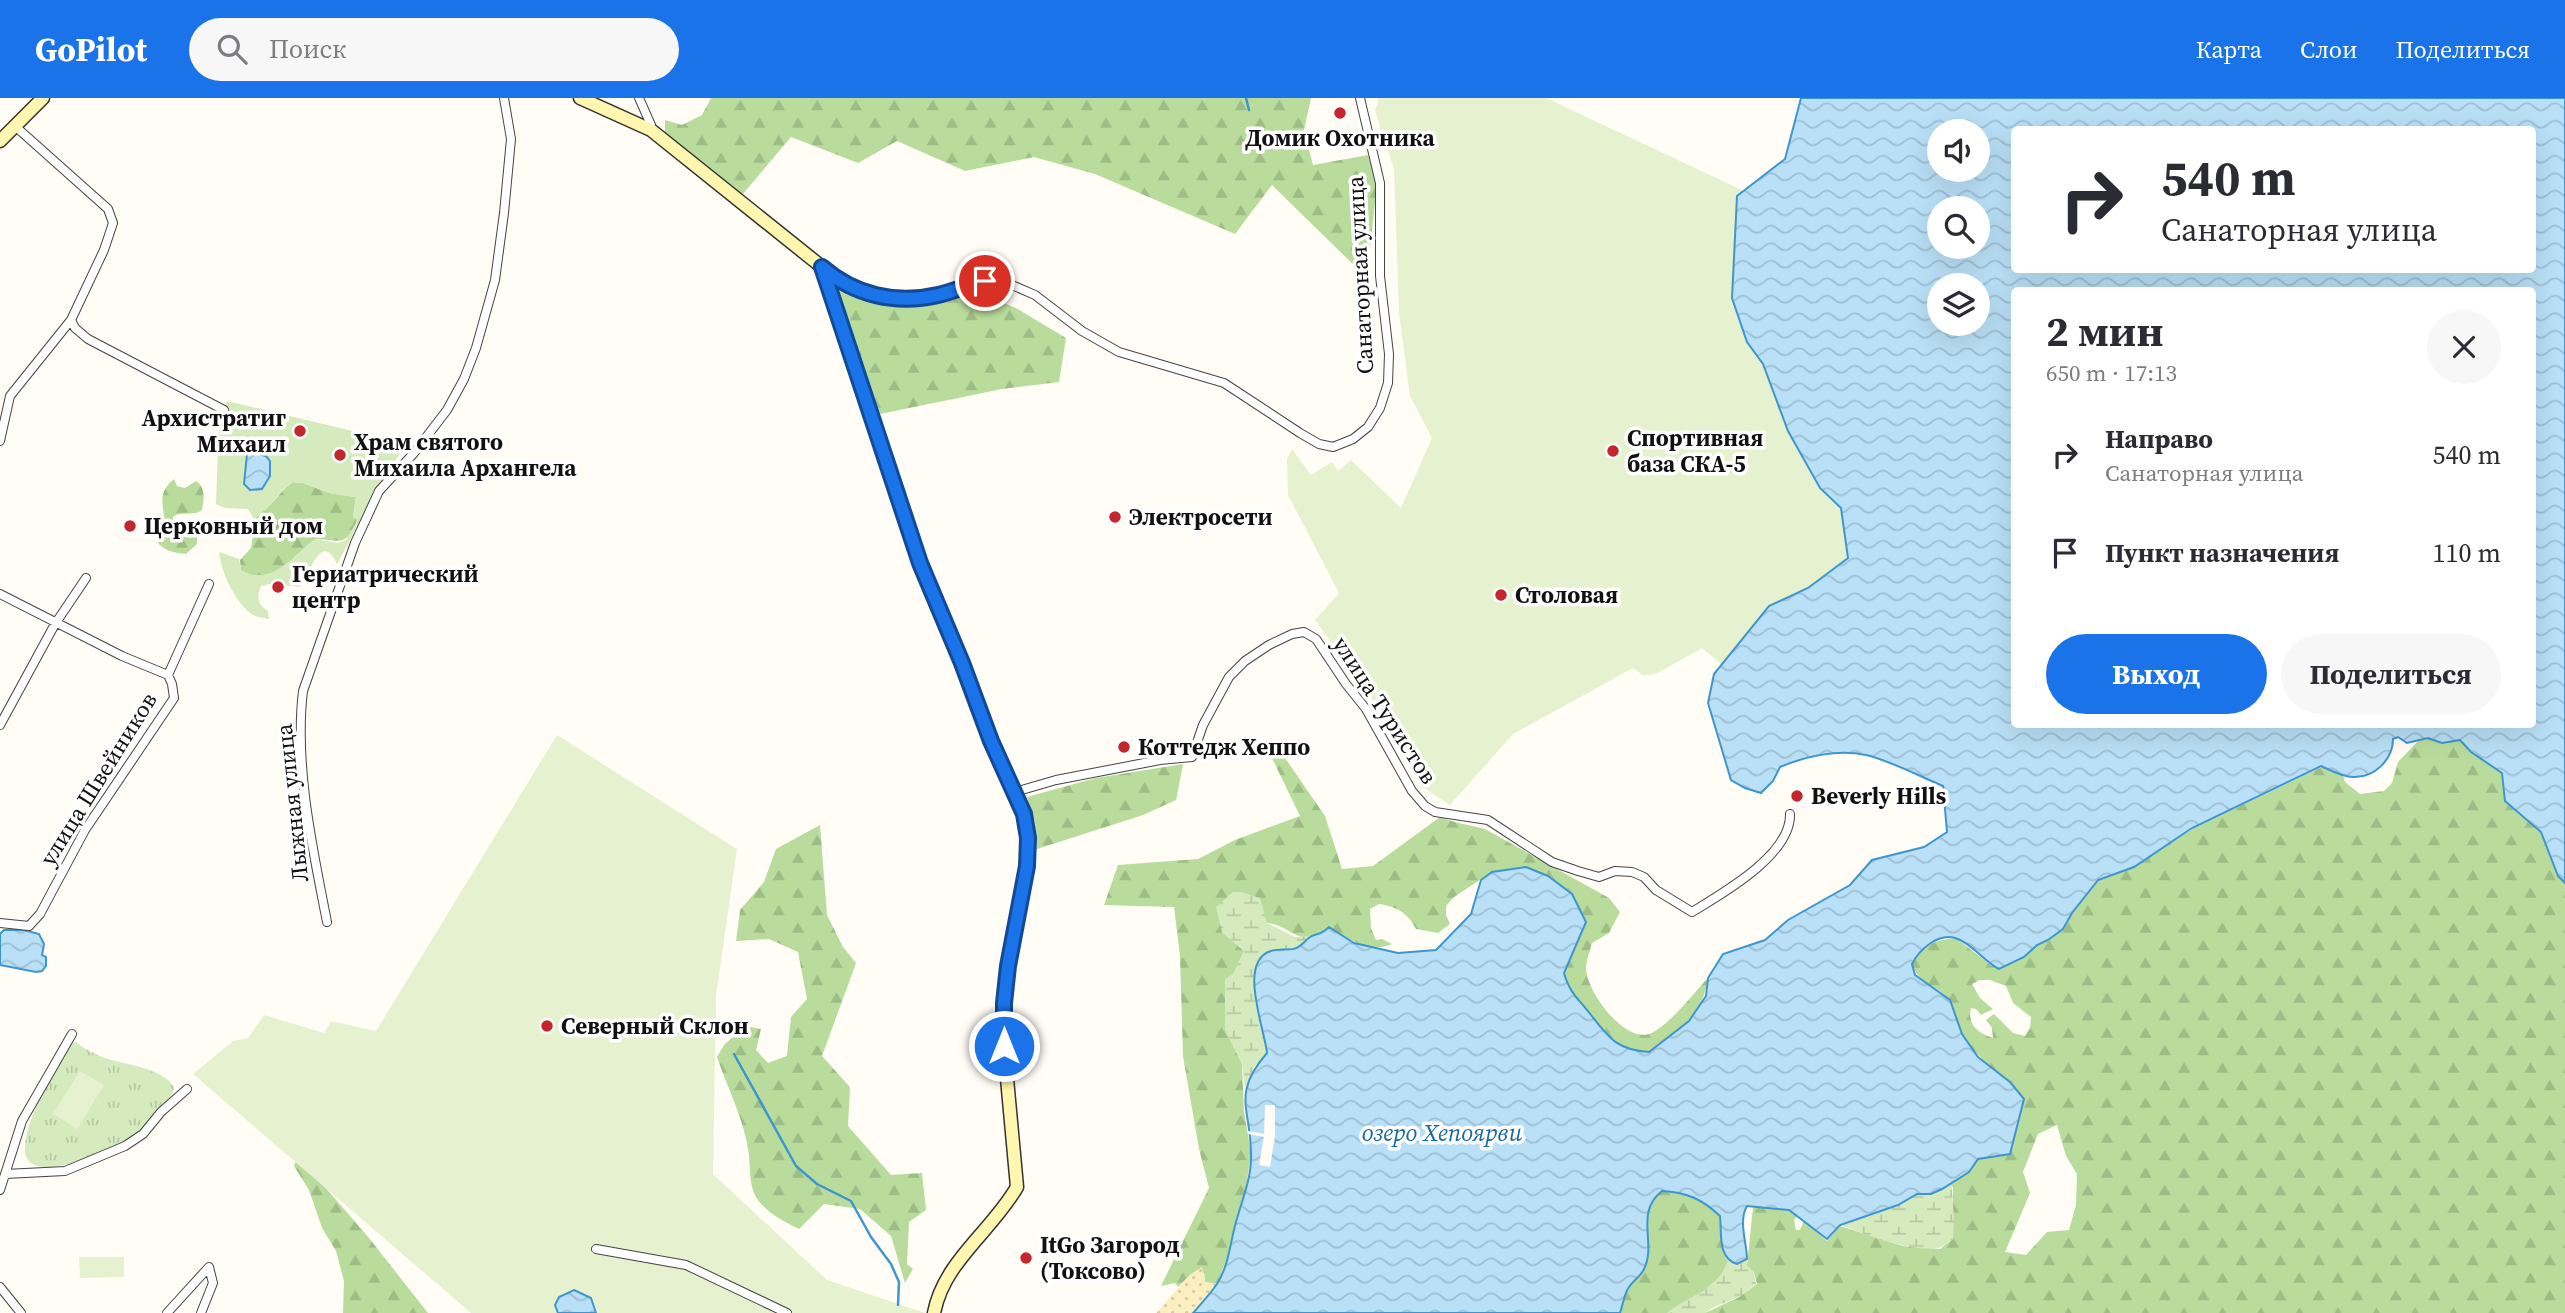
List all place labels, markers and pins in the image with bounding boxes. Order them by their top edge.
marker: Домик Охотника [1332,105,1348,121]
place label: Домик Охотника [1245,122,1435,154]
pin [955,251,1015,311]
place label: Архистратиг Михаил [142,402,286,460]
place label: Спортивная база СКА-5 [1627,422,1763,480]
marker: Архистратиг Михаил [292,423,308,439]
place label: Храм святого Михаила Архангела [354,426,577,484]
marker: Спортивная база СКА-5 [1605,443,1621,459]
marker: Храм святого Михаила Архангела [332,447,348,463]
place label: Электросети [1129,501,1273,533]
marker: Электросети [1107,509,1123,525]
place label: Церковный дом [144,510,323,542]
marker: Церковный дом [122,518,138,534]
place label: Гериатрический центр [292,558,479,616]
marker: Гериатрический центр [270,579,286,595]
place label: Столовая [1515,579,1618,611]
marker: Столовая [1493,587,1509,603]
place label: Коттедж Хеппо [1138,731,1310,763]
marker: Коттедж Хеппо [1116,739,1132,755]
place label: Beverly Hills [1811,780,1946,812]
marker: Beverly Hills [1789,788,1805,804]
place label: Северный Склон [561,1010,749,1042]
marker: Северный Склон [539,1018,555,1034]
place label: ItGo Загород (Токсово) [1040,1229,1180,1287]
marker: ItGo Загород (Токсово) [1018,1250,1034,1266]

